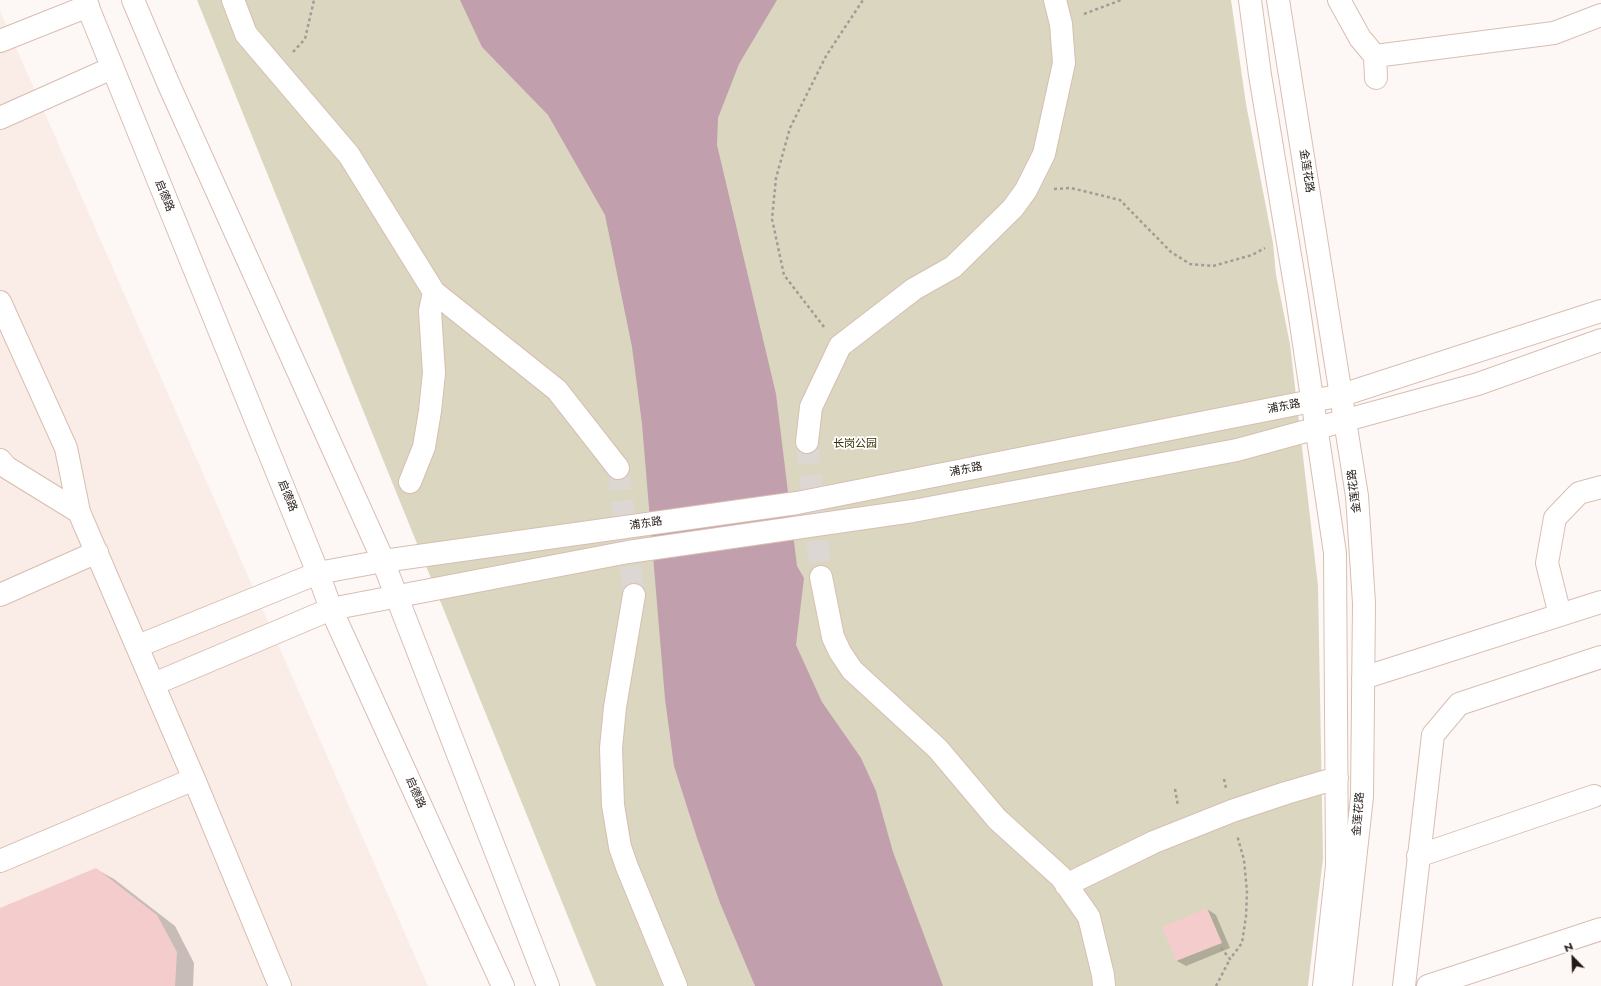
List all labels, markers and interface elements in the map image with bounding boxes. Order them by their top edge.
street label: 金莲花路 [1296,148,1316,194]
street label: 启德路 [152,178,176,214]
street label: 浦东路 [1267,397,1301,417]
park label: 长岗公园 [833,437,877,451]
street label: 浦东路 [949,460,983,480]
street label: 金莲花路 [1346,468,1364,514]
street label: 启德路 [275,478,299,514]
street label: 浦东路 [629,515,663,533]
street label: 启德路 [402,775,428,811]
street label: 金莲花路 [1351,792,1367,836]
north arrow [1553,938,1593,978]
text: N [1561,938,1575,956]

